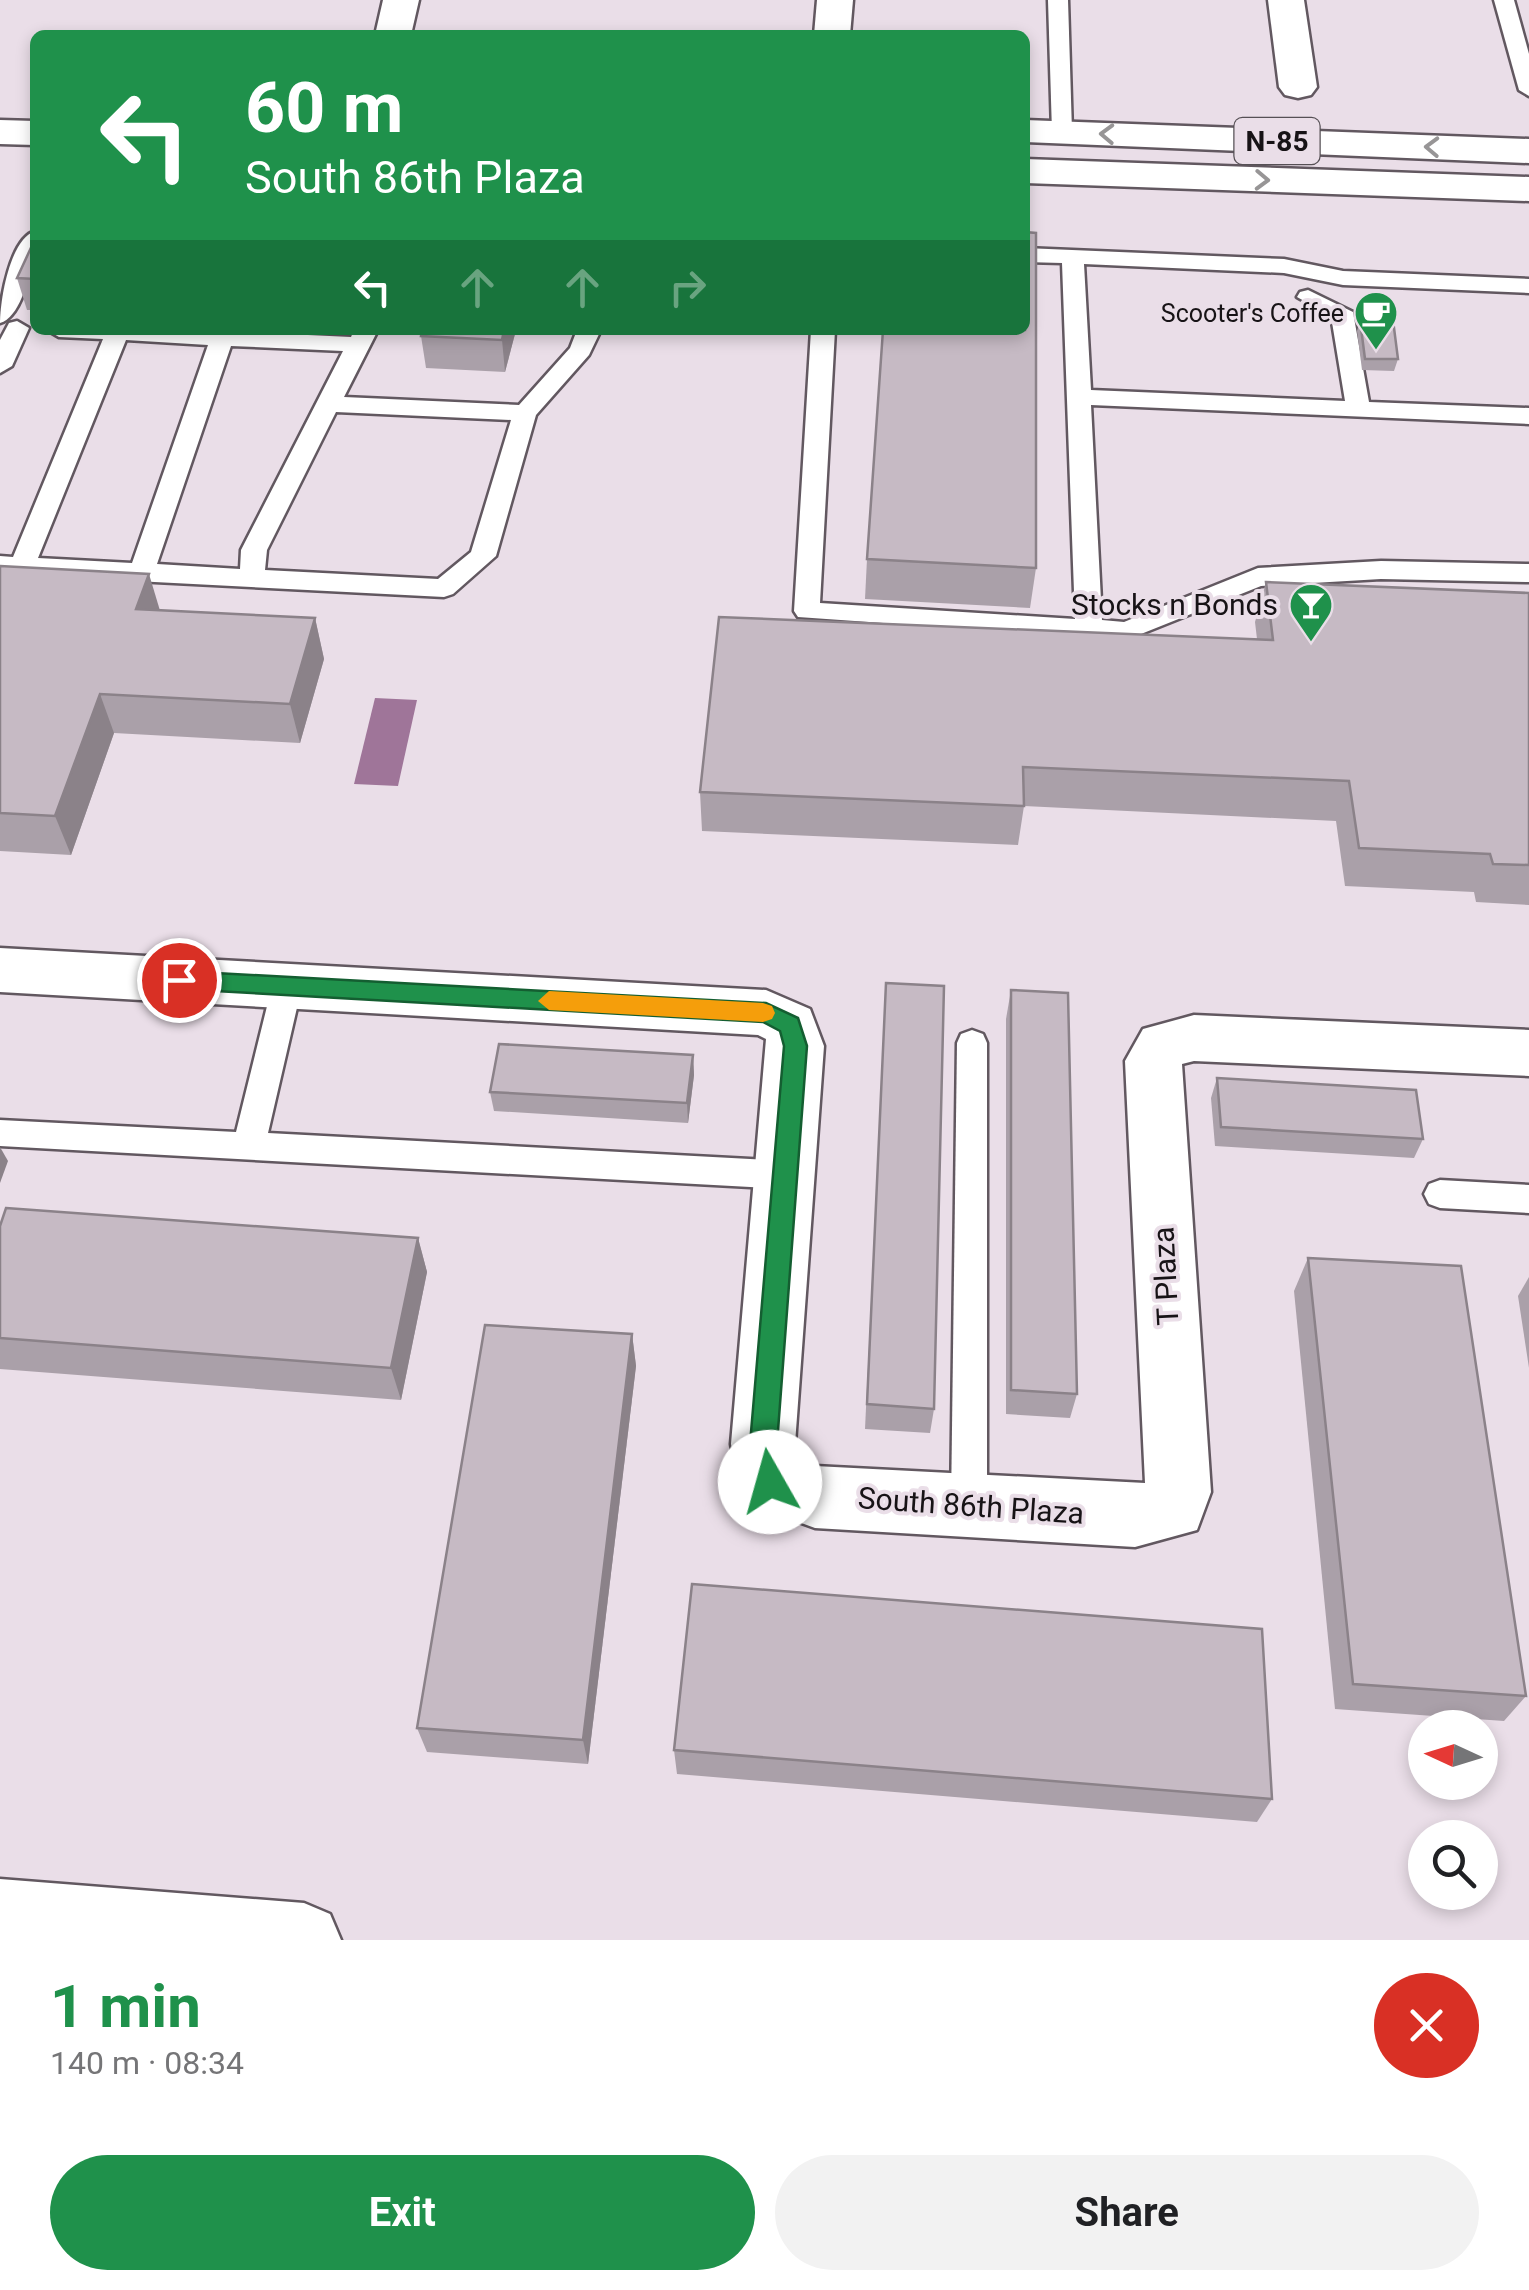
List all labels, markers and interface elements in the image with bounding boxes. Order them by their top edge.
text: 60 m [245,67,403,149]
icon: left [80,70,210,200]
road number: N-85 [1234,118,1320,164]
one-way arrow [1098,124,1114,145]
one-way arrow [1423,136,1439,157]
text: South 86th Plaza [245,151,585,204]
one-way arrow [1255,169,1271,190]
icon: left [345,260,400,315]
icon: ahead [450,260,505,315]
icon: ahead [555,260,610,315]
icon: right [660,260,715,315]
cafe icon: Scooter's Coffee [1353,290,1399,351]
place label: Scooter's Coffee [1161,299,1344,328]
bar icon: Stocks n Bonds [1288,582,1334,643]
place label: Stocks n Bonds [1071,587,1278,622]
pin [137,938,222,1023]
icon: arrive [152,953,207,1008]
street label: T Plaza [1145,1226,1186,1326]
position arrow [718,1430,822,1534]
street label: South 86th Plaza [857,1480,1085,1531]
north arrow [1408,1710,1498,1800]
map controls [1408,1710,1498,1910]
button: search [1408,1820,1498,1910]
text: 1 min [50,1971,201,2042]
button: close [1374,1973,1479,2078]
text: 140 m · 08:34 [50,2044,244,2082]
button: Exit [50,2155,755,2270]
button: Share [775,2155,1479,2270]

